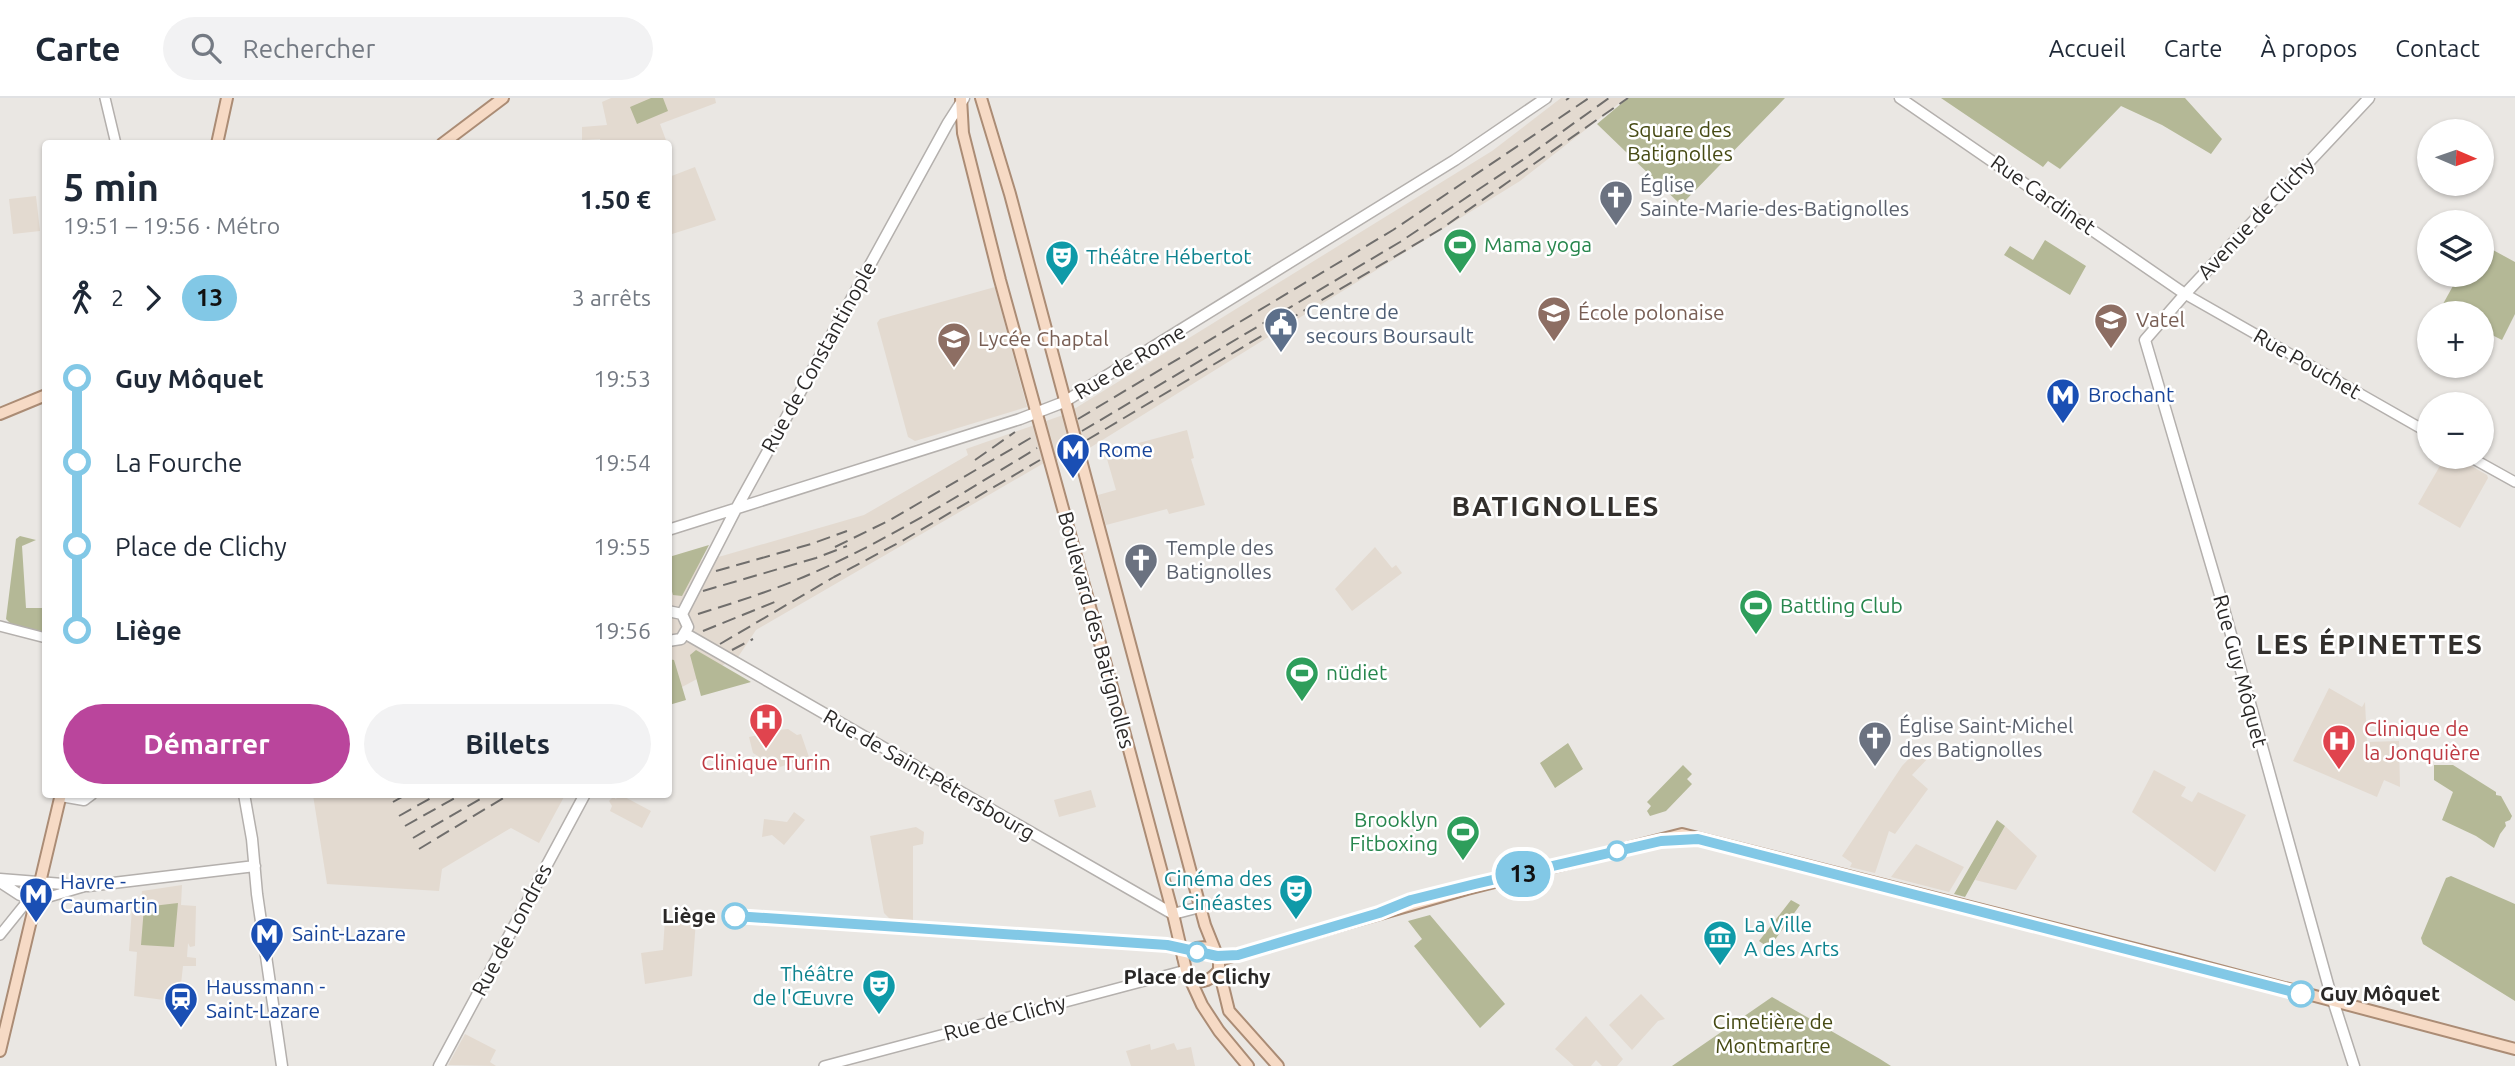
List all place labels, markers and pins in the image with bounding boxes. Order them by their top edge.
place label: Église Sainte-Marie-des-Batignolles [1640,172,1909,220]
church icon: Église Sainte-Marie-des-Batignolles [1597,178,1635,227]
sports icon: Mama yoga [1441,226,1479,275]
place label: Mama yoga [1484,232,1592,256]
theatre icon: Théâtre Hébertot [1043,238,1081,287]
place label: Théâtre Hébertot [1086,244,1251,268]
school or university icon: École polonaise [1535,294,1573,343]
place label: Centre de secours Boursault [1306,299,1474,347]
place label: École polonaise [1578,300,1725,324]
school or university icon: Vatel [2092,301,2130,350]
public building icon: Centre de secours Boursault [1262,305,1300,354]
place label: Vatel [2136,307,2185,331]
school or university icon: Lycée Chaptal [935,320,973,369]
place label: Lycée Chaptal [978,326,1109,350]
metro station icon: Brochant [2044,376,2082,425]
place label: Brochant [2088,382,2174,406]
metro station icon: Rome [1054,431,1092,480]
place label: Rome [1098,437,1153,461]
place label: Temple des Batignolles [1166,535,1274,583]
church icon: Temple des Batignolles [1122,541,1160,590]
sports icon: Battling Club [1737,587,1775,636]
place label: Battling Club [1780,593,1903,617]
sports icon: nüdiet [1283,654,1321,703]
place label: nüdiet [1326,660,1387,684]
hospital icon: Clinique Turin [747,701,785,750]
place label: Église Saint-Michel des Batignolles [1899,713,2074,761]
place label: Clinique de la Jonquière [2364,716,2480,764]
church icon: Église Saint-Michel des Batignolles [1856,719,1894,768]
hospital icon: Clinique de la Jonquière [2320,722,2358,771]
place label: Clinique Turin [701,750,831,774]
place label: Brooklyn Fitboxing [1349,807,1438,855]
sports icon: Brooklyn Fitboxing [1444,813,1482,862]
unlabelled marker [1607,841,1627,861]
place label: Cinéma des Cinéastes [1164,866,1272,914]
place label: Havre - Caumartin [60,869,158,917]
theatre icon: Cinéma des Cinéastes [1277,872,1315,921]
metro station icon: Havre - Caumartin [17,875,55,924]
place label: Liège [662,903,716,927]
marker: Liège [722,903,748,929]
place label: La Ville A des Arts [1744,912,1839,960]
metro station icon: Saint-Lazare [248,915,286,964]
museum icon: La Ville A des Arts [1701,918,1739,967]
place label: Saint-Lazare [292,921,406,945]
marker: Place de Clichy [1187,942,1207,962]
place label: Théâtre de l'Œuvre [753,961,854,1009]
place label: Place de Clichy [1124,964,1271,988]
theatre icon: Théâtre de l'Œuvre [860,967,898,1016]
place label: Haussmann - Saint-Lazare [206,974,325,1022]
station icon: Haussmann - Saint-Lazare [162,980,200,1029]
marker: Guy Môquet [2288,981,2314,1007]
place label: Guy Môquet [2320,981,2440,1005]

